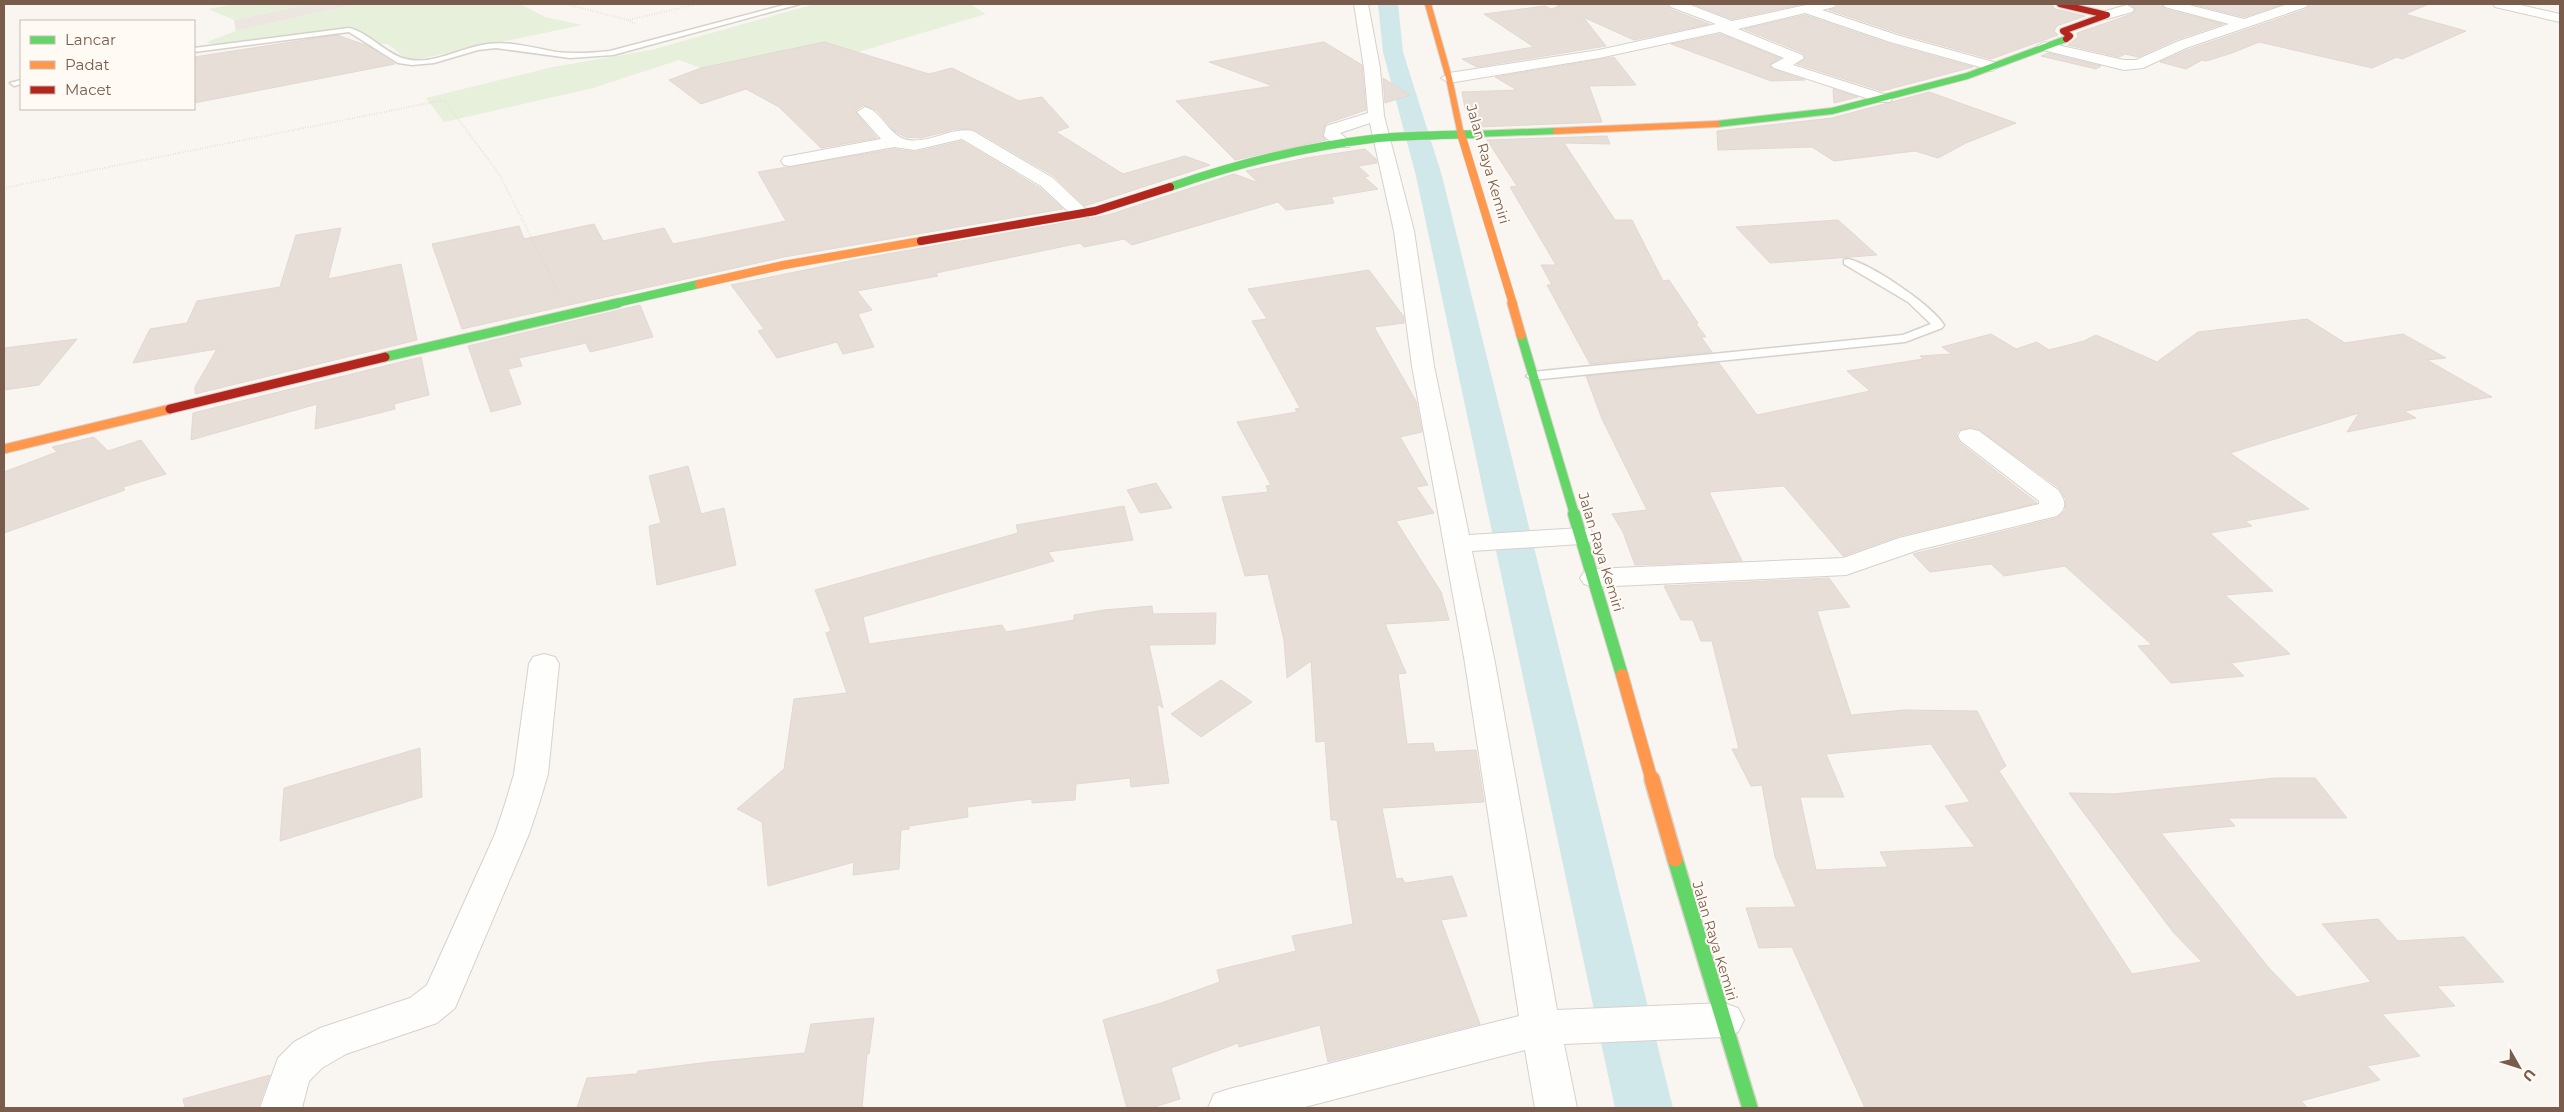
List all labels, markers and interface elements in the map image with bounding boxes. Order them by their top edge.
legend [20,20,195,110]
text: Lancar [65,30,116,49]
text: Padat [65,55,110,74]
text: Macet [65,80,112,99]
street label: Jalan Raya Kemiri [1462,101,1514,226]
street label: Jalan Raya Kemiri [1574,489,1628,614]
street label: Jalan Raya Kemiri [1688,878,1742,1003]
north arrow [2494,1042,2544,1092]
text: U [2519,1065,2540,1085]

